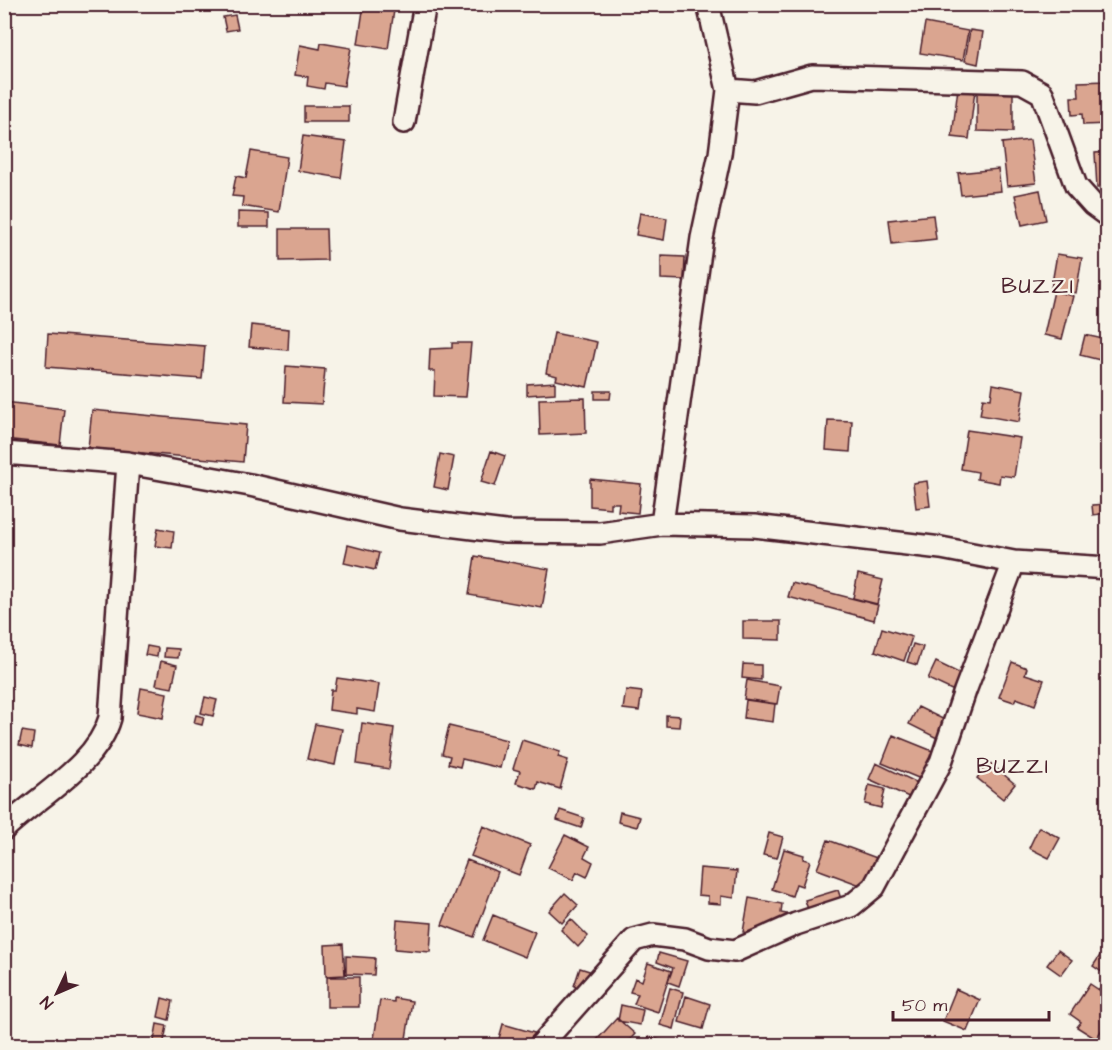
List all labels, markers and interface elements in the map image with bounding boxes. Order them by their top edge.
district label: BUZZI [1001,271,1075,302]
district label: BUZZI [976,751,1050,782]
north arrow [27,963,87,1023]
scale bar [893,984,1049,1022]
text: N [36,991,58,1014]
text: 50 m [902,993,947,1018]

